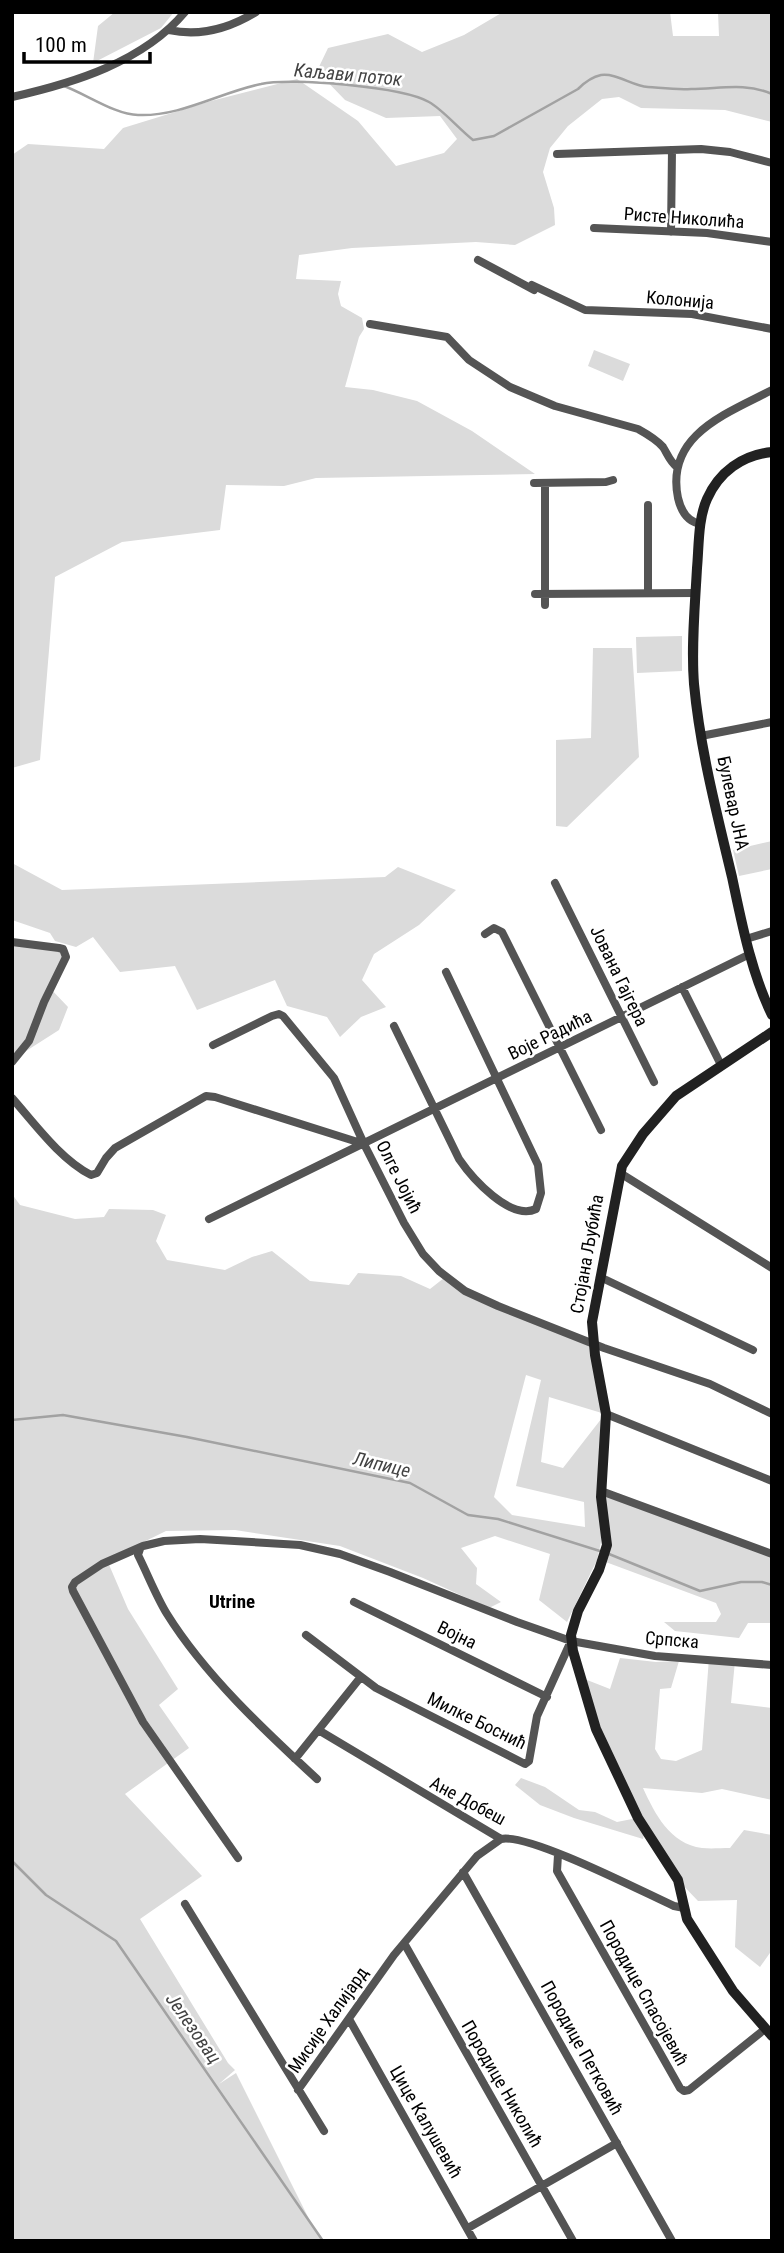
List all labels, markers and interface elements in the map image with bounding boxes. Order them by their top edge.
scale bar [24,21,150,65]
text: 100 m [35,33,87,57]
water label: Каљави поток [293,58,404,91]
street label: Ристе Николића [623,203,745,232]
street label: Колонија [645,286,715,313]
street label: Булевар ЈНА [713,754,754,853]
street label: Јована Гајгера [586,922,653,1030]
street label: Воје Радића [505,1005,595,1064]
street label: Олге Јојић [372,1137,427,1217]
street label: Стојана Љубића [566,1193,607,1315]
water label: Липице [350,1447,413,1482]
district label: Utrine [209,1590,255,1613]
street label: Војна [434,1616,480,1653]
street label: Српска [644,1627,700,1652]
street label: Милке Боснић [424,1688,530,1754]
street label: Ане Добеш [427,1772,510,1829]
street label: Породице Спасојевић [596,1916,693,2069]
street label: Мисије Халијард [283,1962,372,2077]
street label: Породице Петковић [537,1977,628,2119]
water label: Јелезовац [161,1989,226,2068]
street label: Породице Николић [458,2016,547,2151]
street label: Цице Калушевић [386,2062,467,2182]

